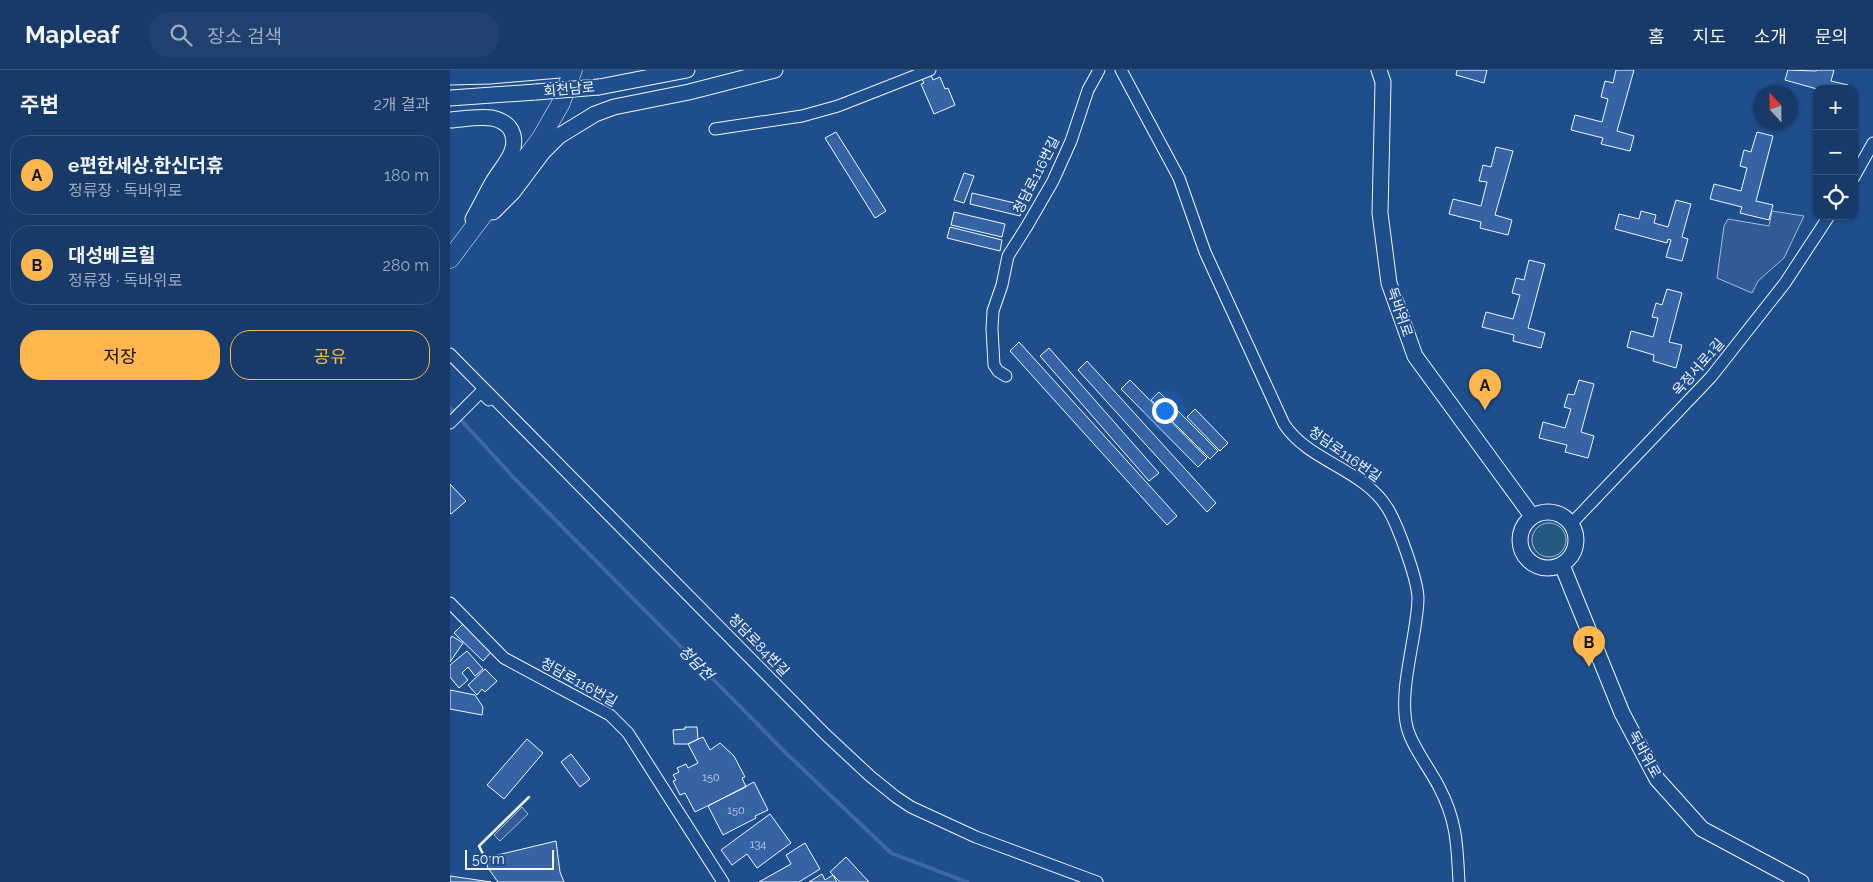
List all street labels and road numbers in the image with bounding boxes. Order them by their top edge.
street label: 회천남로 [543,79,595,99]
street label: 청담로116번길 [1010,134,1062,216]
street label: 독바위로 [1384,285,1416,339]
street label: 옥정서로1길 [1669,335,1727,399]
street label: 청담로116번길 [1306,423,1384,485]
street label: 청담로84번길 [725,611,793,679]
street label: 청담로116번길 [538,654,620,710]
street label: 독바위로 [1626,728,1665,781]

